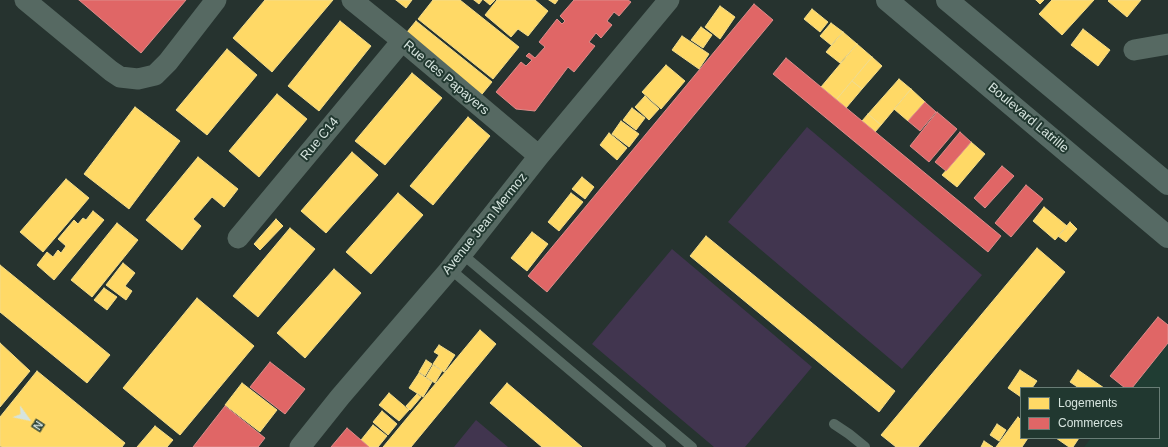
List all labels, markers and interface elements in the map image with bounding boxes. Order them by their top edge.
street label: Rue des Papayers [400,38,492,118]
street label: Boulevard Latrille [985,80,1071,156]
street label: Rue C14 [298,114,342,164]
street label: Avenue Jean Mermoz [439,170,531,278]
legend [1020,387,1160,439]
text: Logements [1058,396,1117,410]
north arrow [8,399,48,439]
text: Commerces [1058,416,1123,430]
text: N [31,419,45,432]

